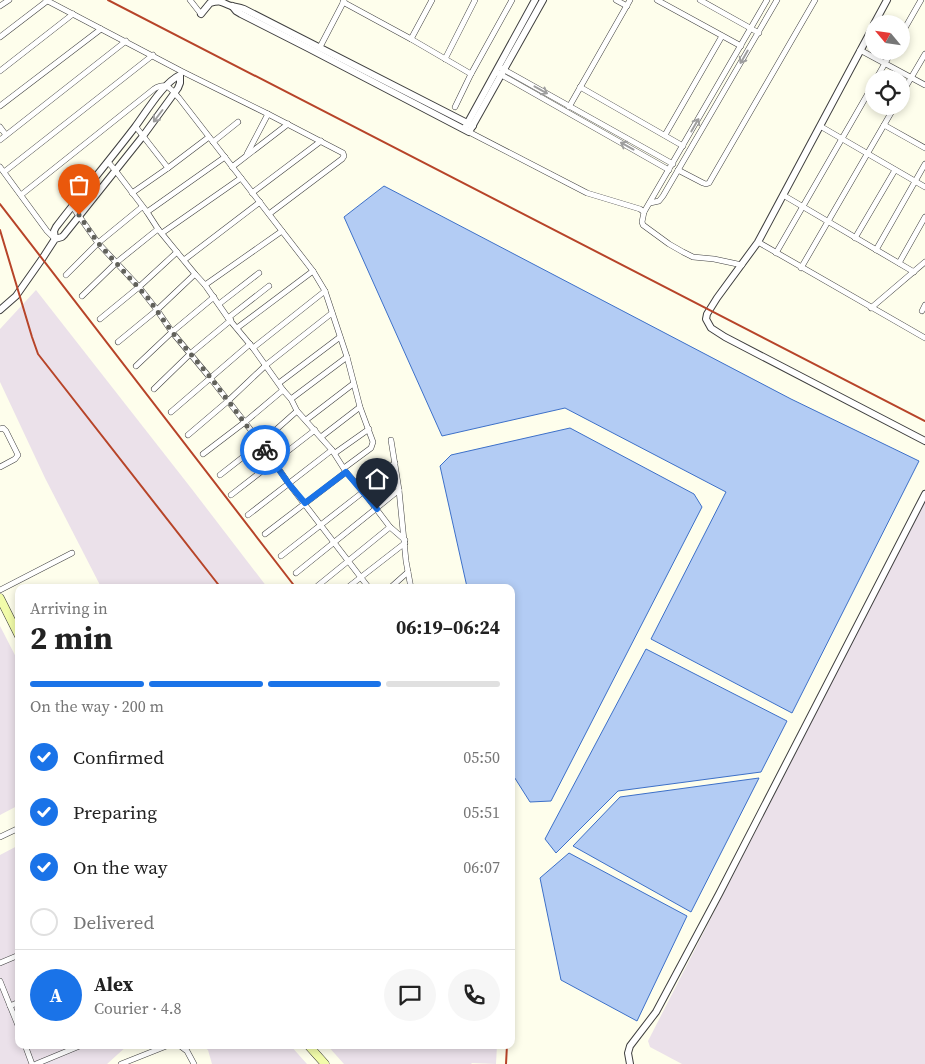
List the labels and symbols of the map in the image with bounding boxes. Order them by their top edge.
north arrow [865,15,910,60]
one-way arrow [739,50,749,64]
one-way arrow [534,85,548,95]
one-way arrow [152,109,163,122]
one-way arrow [690,118,700,133]
one-way arrow [620,140,635,150]
pin [58,164,100,215]
courier [240,425,290,475]
pin [356,458,398,509]

